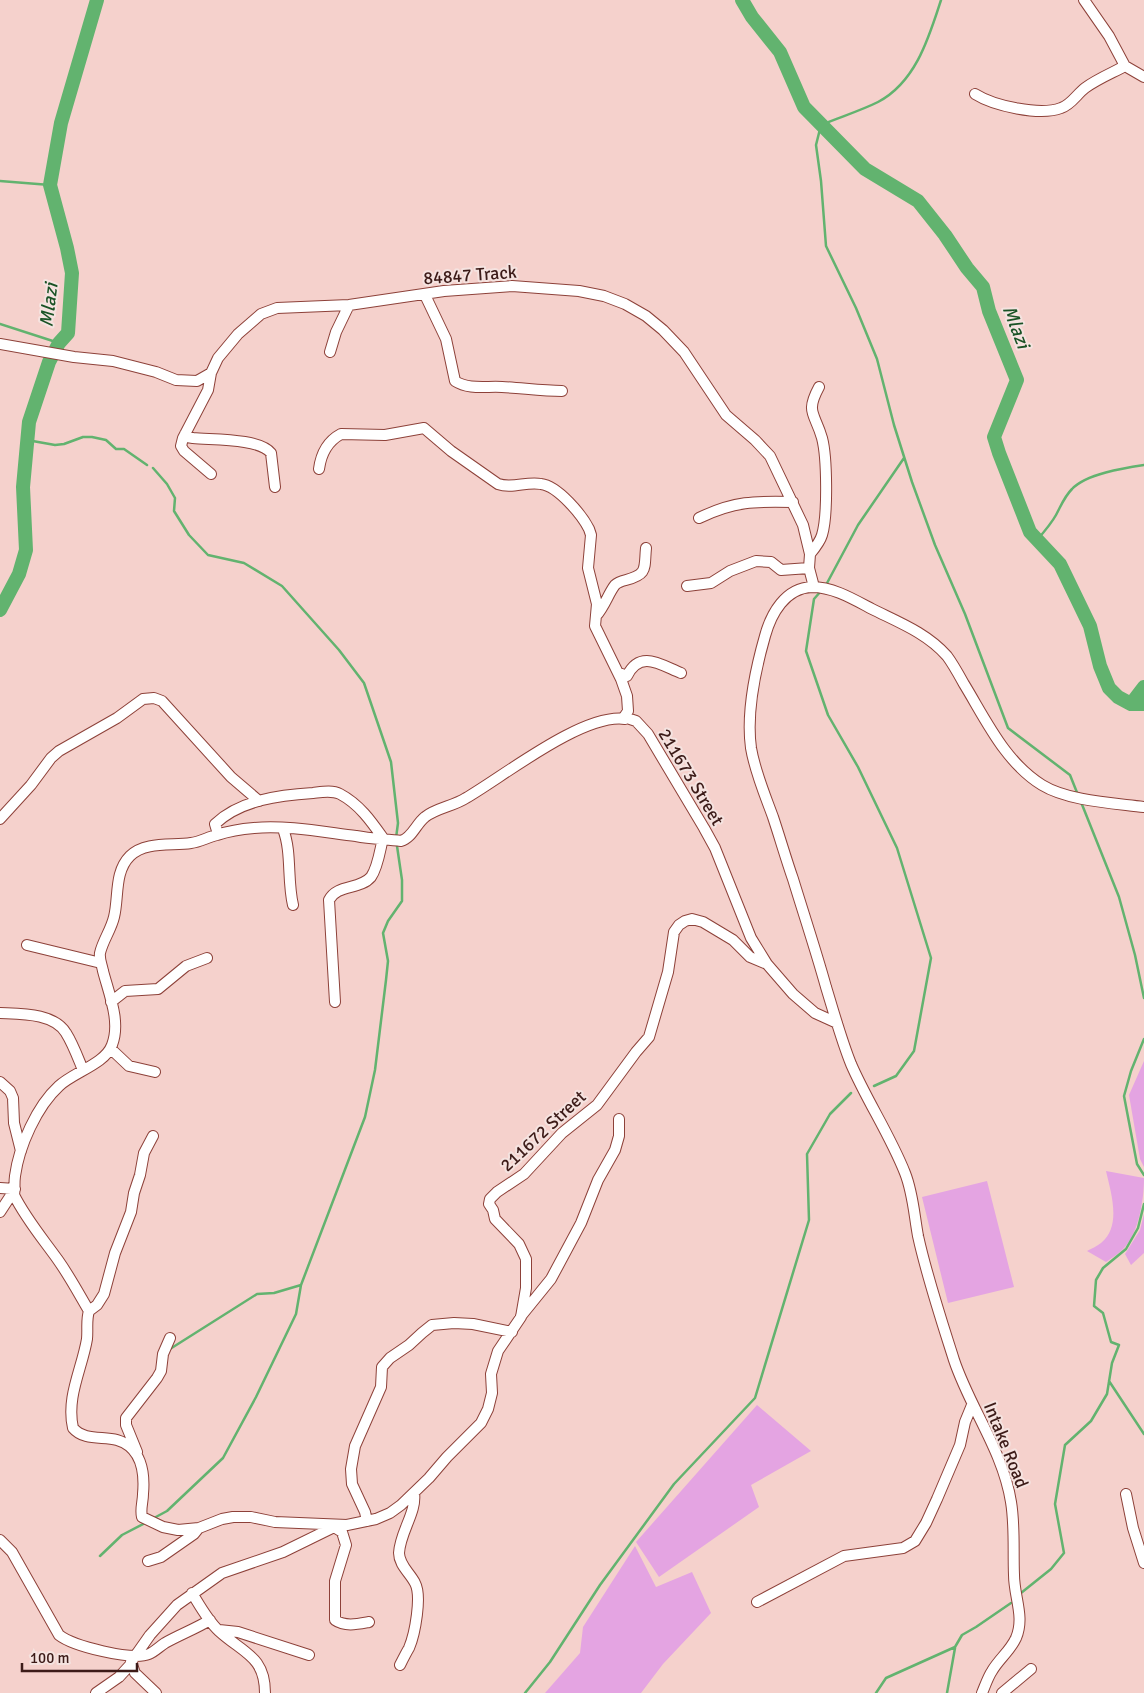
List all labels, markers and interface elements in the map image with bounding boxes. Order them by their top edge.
street label: 84847 Track [423,261,517,289]
water label: Mlazi [34,280,64,328]
water label: Mlazi [997,302,1036,354]
street label: 211673 Street [653,725,729,829]
street label: 211672 Street [496,1086,590,1176]
street label: Intake Road [979,1399,1033,1491]
scale bar [22,1640,138,1672]
text: 100 m [30,1649,70,1667]

